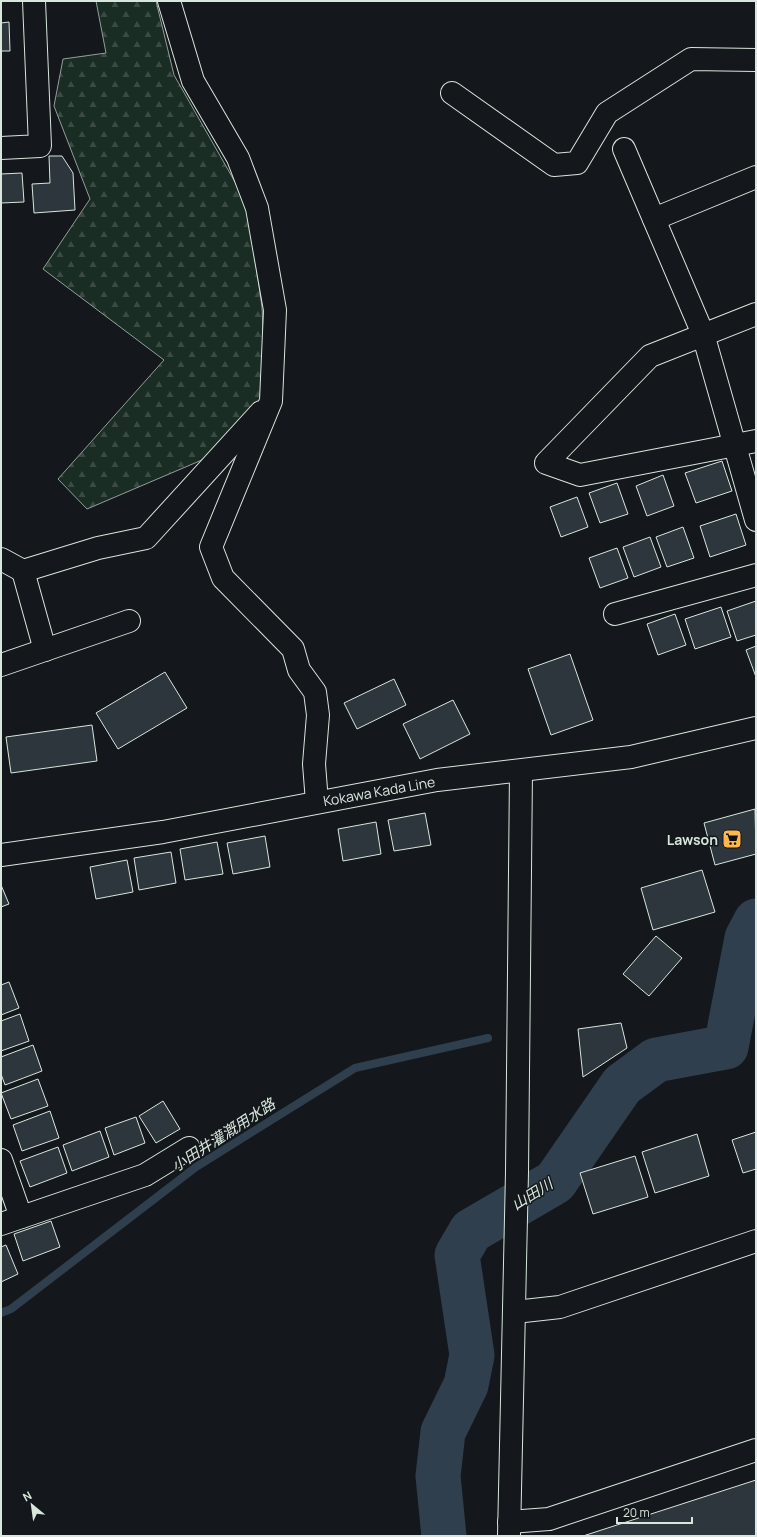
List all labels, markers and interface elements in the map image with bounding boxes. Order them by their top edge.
street label: Kokawa Kada Line [322,772,436,810]
supermarket icon: Lawson [721,828,743,850]
place label: Lawson [667,830,718,849]
water label: 小田井灌漑用水路 [167,1092,281,1176]
water label: 山田川 [507,1172,558,1215]
north arrow [12,1485,52,1525]
text: N [20,1487,34,1504]
scale bar [617,1499,692,1525]
text: 20 m [623,1504,650,1521]

